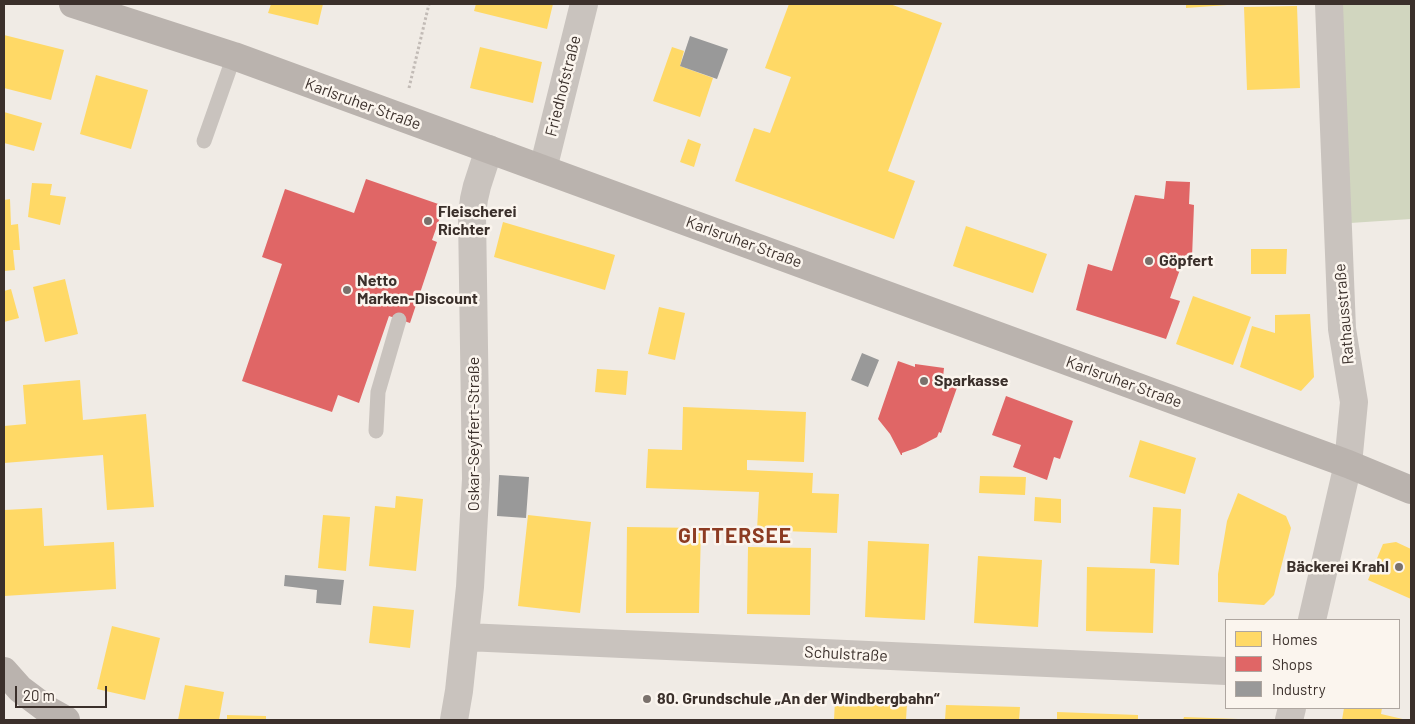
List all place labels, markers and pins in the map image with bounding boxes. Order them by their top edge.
place label: Fleischerei Richter [438,202,516,240]
marker: Fleischerei Richter [422,215,434,227]
place label: Göpfert [1159,251,1213,271]
marker: Göpfert [1143,255,1155,267]
place label: Netto Marken-Discount [357,271,478,309]
marker: Netto Marken-Discount [341,284,353,296]
place label: Sparkasse [934,371,1008,391]
marker: Sparkasse [918,375,930,387]
place label: Bäckerei Krahl [1287,557,1389,577]
marker: Bäckerei Krahl [1393,561,1405,573]
place label: 80. Grundschule „An der Windbergbahn“ [657,689,940,709]
marker: 80. Grundschule „An der Windbergbahn“ [641,693,653,705]

